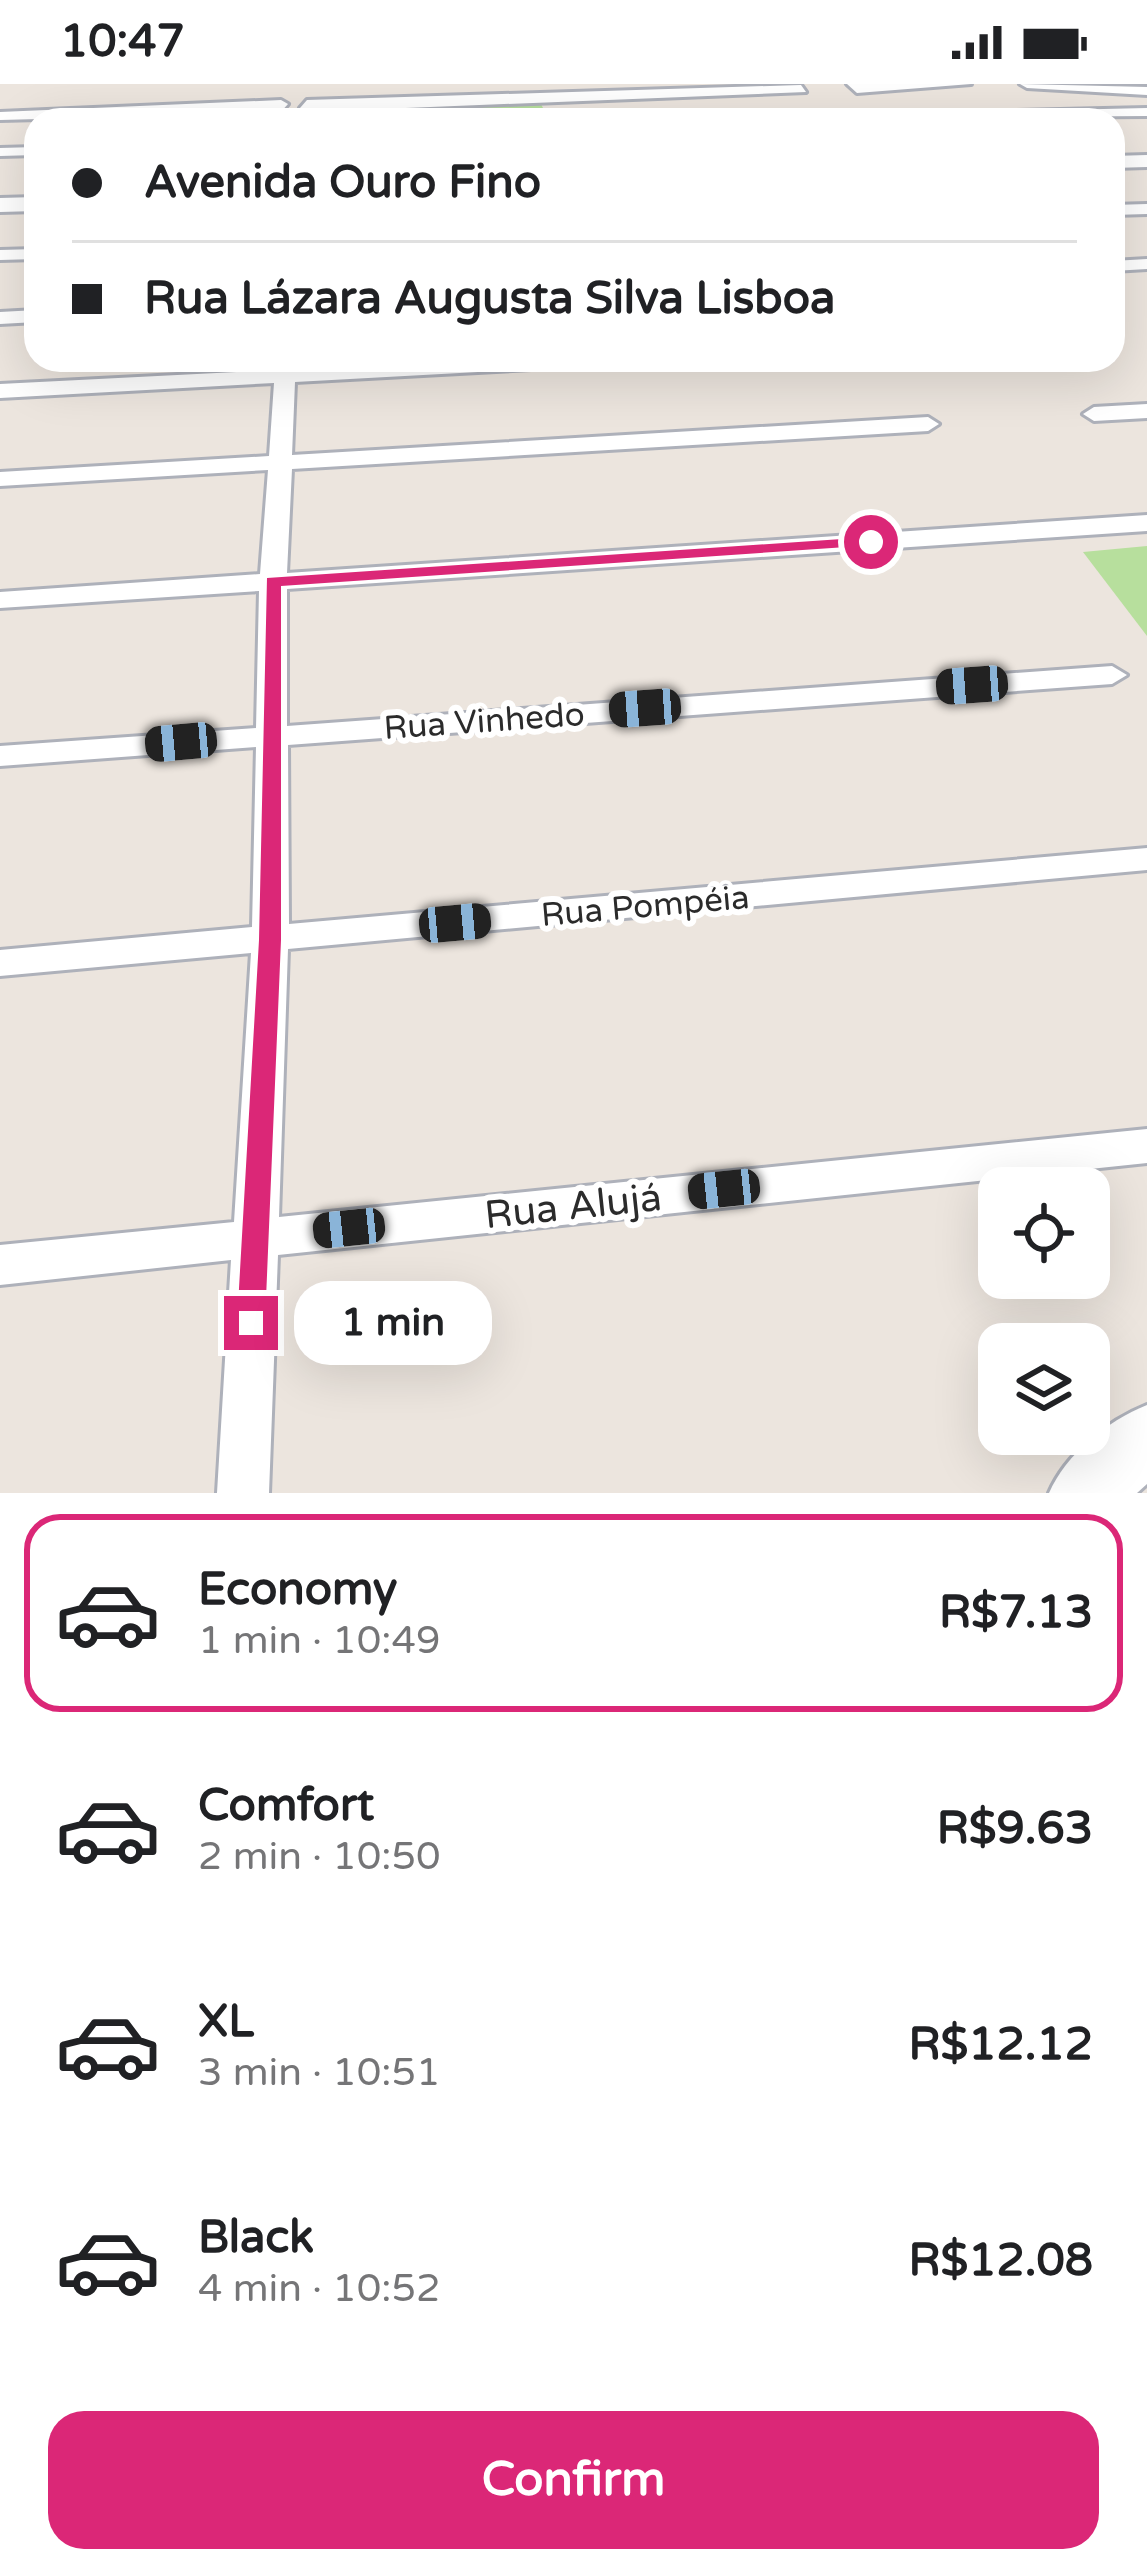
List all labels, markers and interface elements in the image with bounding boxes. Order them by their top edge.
text: 10:47 [60,15,185,69]
text: Avenida Ouro Fino [144,156,541,210]
text: Rua Lázara Augusta Silva Lisboa [144,272,835,326]
route start [844,515,898,569]
car [935,665,1009,705]
car [608,688,682,728]
street label: Rua Vinhedo [382,695,586,748]
car [144,721,218,763]
street label: Rua Pompéia [539,878,751,935]
car [418,902,492,944]
car [686,1167,762,1211]
map controls [978,1167,1110,1455]
button: locate [978,1167,1110,1299]
street label: Rua Alujá [482,1174,664,1239]
car [311,1206,387,1250]
callout: 1 min [293,1281,491,1365]
route end [224,1296,278,1350]
text: 1 min [341,1299,445,1346]
button: layers [978,1323,1110,1455]
icon: car [54,1559,162,1667]
text: Economy [198,1563,397,1617]
text: R$7.13 [939,1586,1093,1640]
text: 1 min · 10:49 [198,1617,440,1664]
icon: car [54,1775,162,1883]
text: Comfort [198,1779,374,1833]
text: R$9.63 [937,1802,1093,1856]
text: 2 min · 10:50 [198,1833,440,1880]
icon: car [54,1991,162,2099]
text: XL [198,1995,254,2049]
text: R$12.12 [908,2018,1093,2072]
text: 3 min · 10:51 [198,2049,440,2096]
icon: car [54,2207,162,2315]
text: Black [198,2211,314,2265]
text: R$12.08 [908,2234,1093,2288]
text: 4 min · 10:52 [198,2265,440,2312]
button: Confirm [48,2411,1099,2549]

